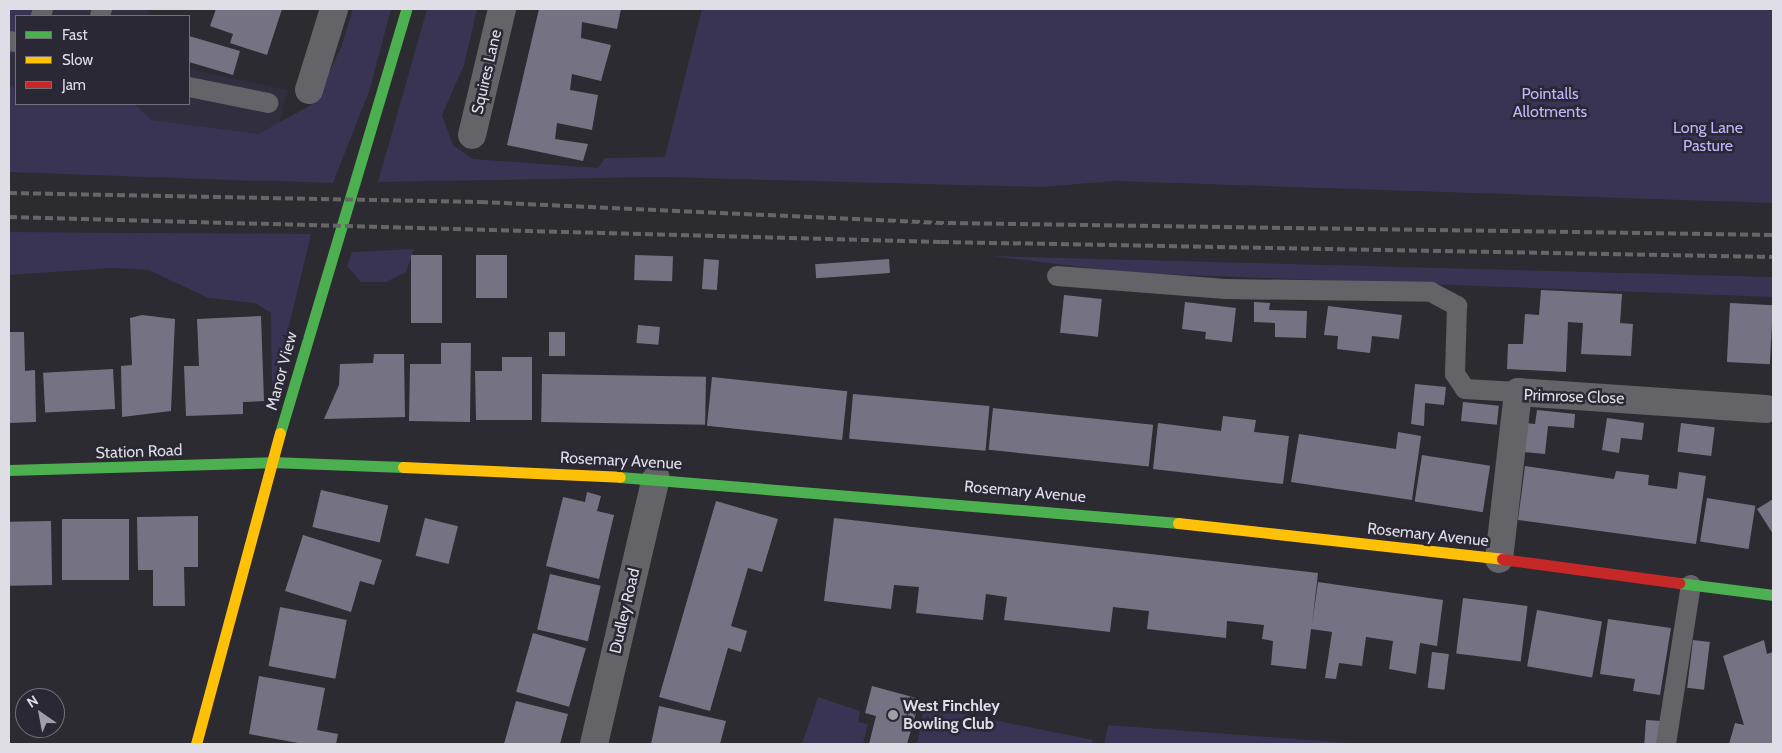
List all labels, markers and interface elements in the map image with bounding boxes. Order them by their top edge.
legend [15,15,190,105]
text: Fast [62,26,87,44]
street label: Squires Lane [468,28,506,116]
text: Slow [62,51,93,69]
text: Jam [62,76,86,94]
park label: Pointalls Allotments [1513,84,1587,122]
park label: Long Lane Pasture [1673,118,1743,156]
street label: Manor View [262,330,302,412]
street label: Primrose Close [1523,386,1625,408]
street label: Station Road [95,441,183,463]
street label: Rosemary Avenue [560,448,682,474]
street label: Rosemary Avenue [963,477,1087,507]
street label: Rosemary Avenue [1366,519,1490,551]
street label: Dudley Road [606,566,644,656]
north arrow [15,688,65,738]
text: N [23,691,41,712]
place label: West Finchley Bowling Club [903,696,1000,734]
marker: West Finchley Bowling Club [887,709,899,721]

